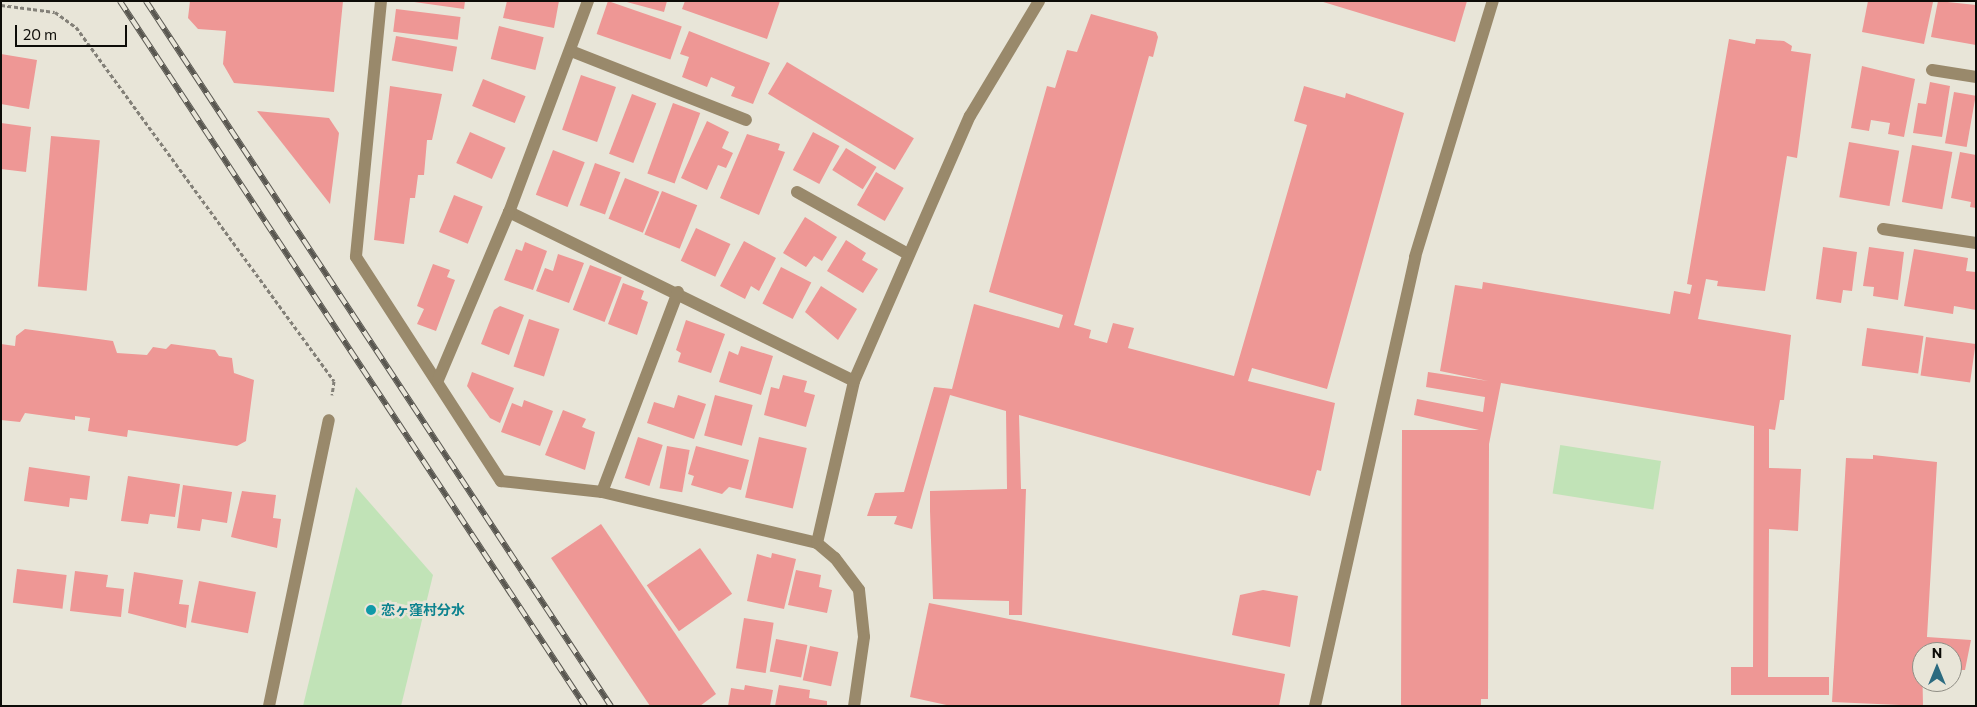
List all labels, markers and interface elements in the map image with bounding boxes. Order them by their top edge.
scale bar [18,15,130,47]
text: 20 m [23,25,57,43]
place label: 恋ヶ窪村分水 [381,602,465,618]
marker: 恋ヶ窪村分水 [365,604,377,616]
north arrow [1912,642,1962,692]
text: N [1932,644,1942,661]

